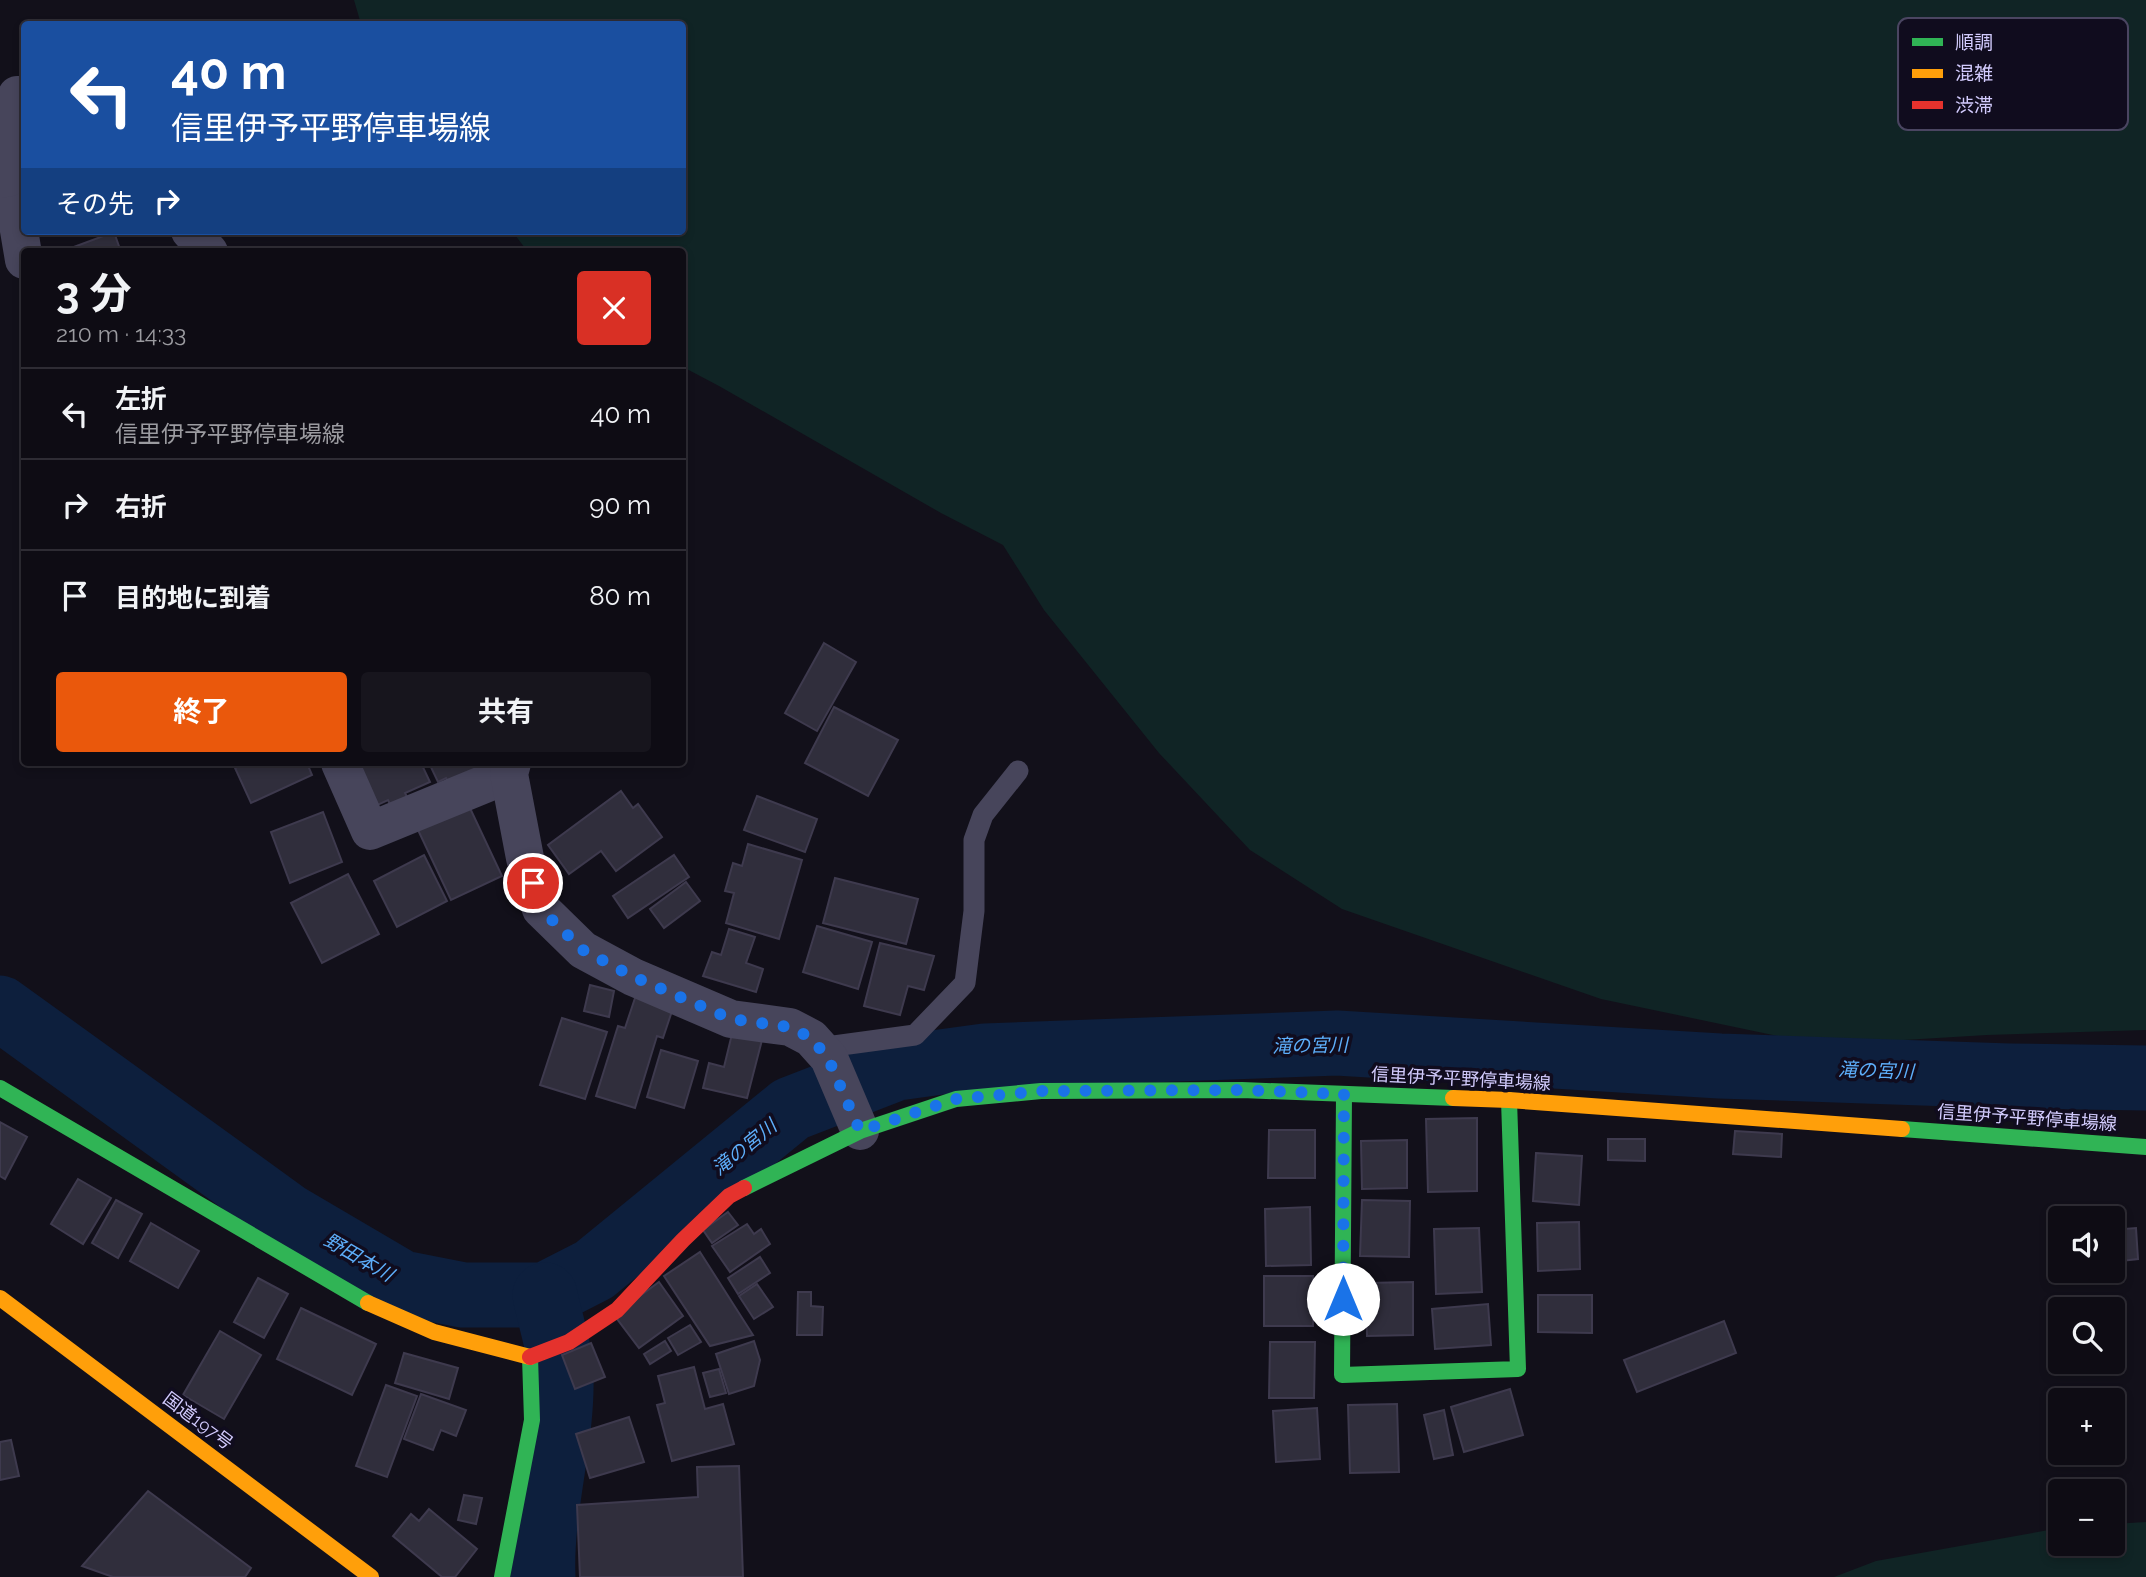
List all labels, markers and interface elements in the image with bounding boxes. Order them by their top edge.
legend [1898,18,2128,130]
text: 順調 [1955,31,1993,53]
text: 40 m [171,43,286,100]
icon: left [56,49,147,140]
text: 混雑 [1955,62,1993,84]
text: 渋滞 [1955,94,1993,116]
text: 信里伊予平野停車場線 [171,109,491,146]
icon: right [148,182,186,220]
text: その先 [56,189,134,219]
text: 3 分 [56,269,132,318]
button: close [577,271,651,345]
text: 210 m · 14:33 [56,320,186,347]
text: 左折 [115,384,167,414]
icon: left [56,395,94,433]
text: 40 m [590,399,651,429]
text: 信里伊予平野停車場線 [115,420,345,447]
icon: right [56,486,94,524]
text: 90 m [589,490,651,520]
text: 右折 [115,492,167,522]
icon: arrive [56,577,94,615]
text: 80 m [589,581,651,611]
text: 目的地に到着 [115,583,271,613]
button: 終了 [56,672,347,752]
button: 共有 [361,672,651,752]
pin [503,853,563,913]
icon: arrive [514,864,552,902]
water label: 滝の宮川 [1272,1033,1350,1057]
water label: 滝の宮川 [1838,1058,1916,1082]
street label: 信里伊予平野停車場線 [1371,1063,1551,1094]
street label: 信里伊予平野停車場線 [1937,1101,2118,1134]
water label: 滝の宮川 [708,1113,782,1179]
map controls [2048,1206,2125,1556]
button: sound [2048,1206,2125,1283]
water label: 野田本川 [321,1228,399,1287]
position arrow [1306,1262,1380,1336]
button: search [2048,1297,2125,1374]
street label: 国道197号 [159,1388,237,1454]
button: + [2048,1388,2125,1465]
button: − [2048,1479,2125,1556]

